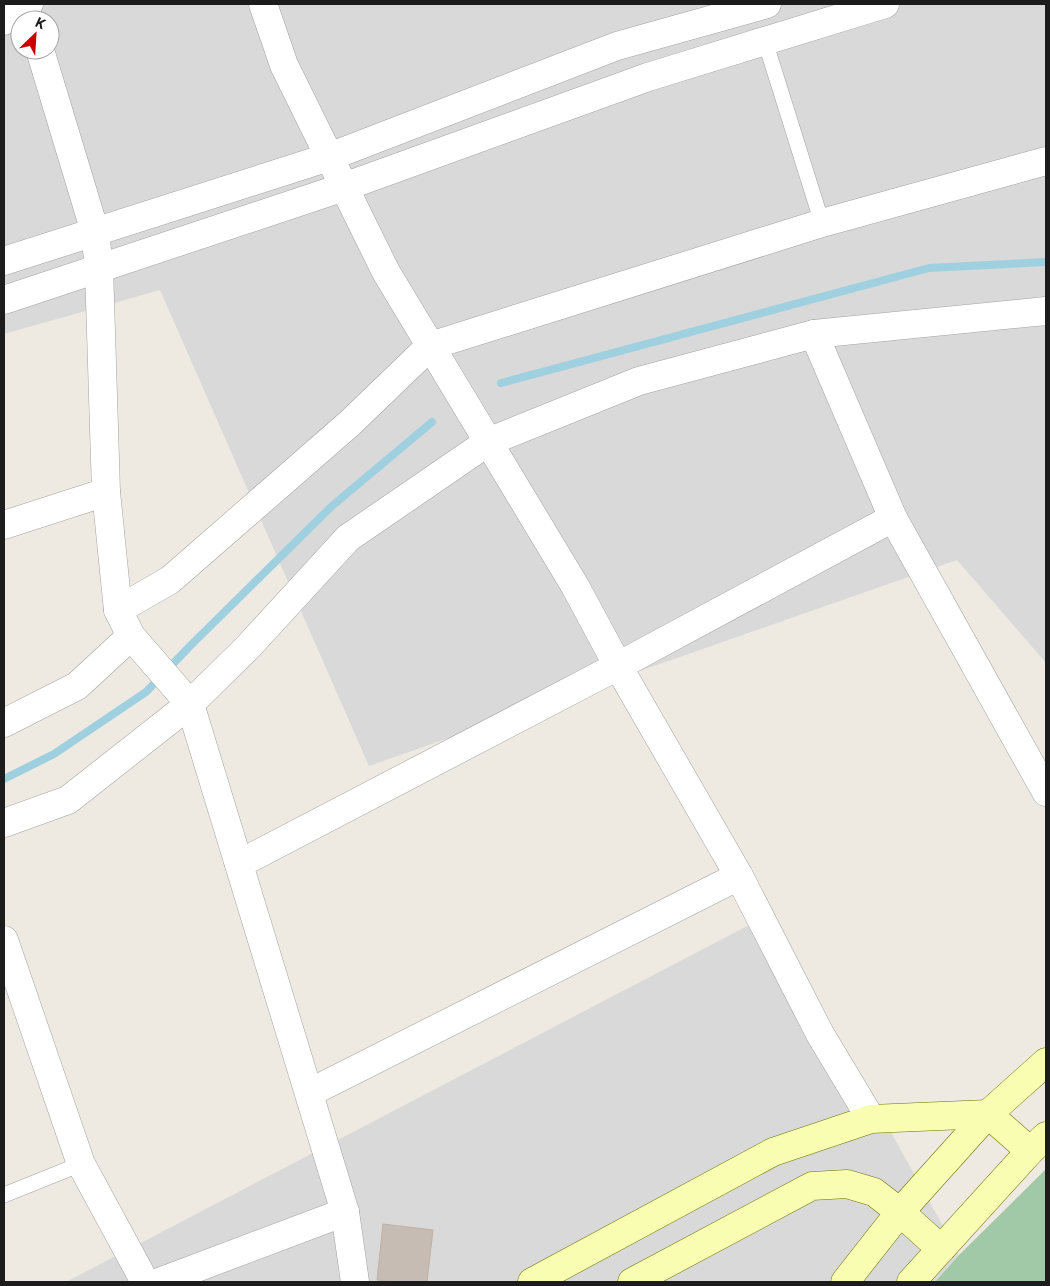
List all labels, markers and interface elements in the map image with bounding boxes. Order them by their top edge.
north arrow [10,10,60,60]
text: K [33,14,48,32]

